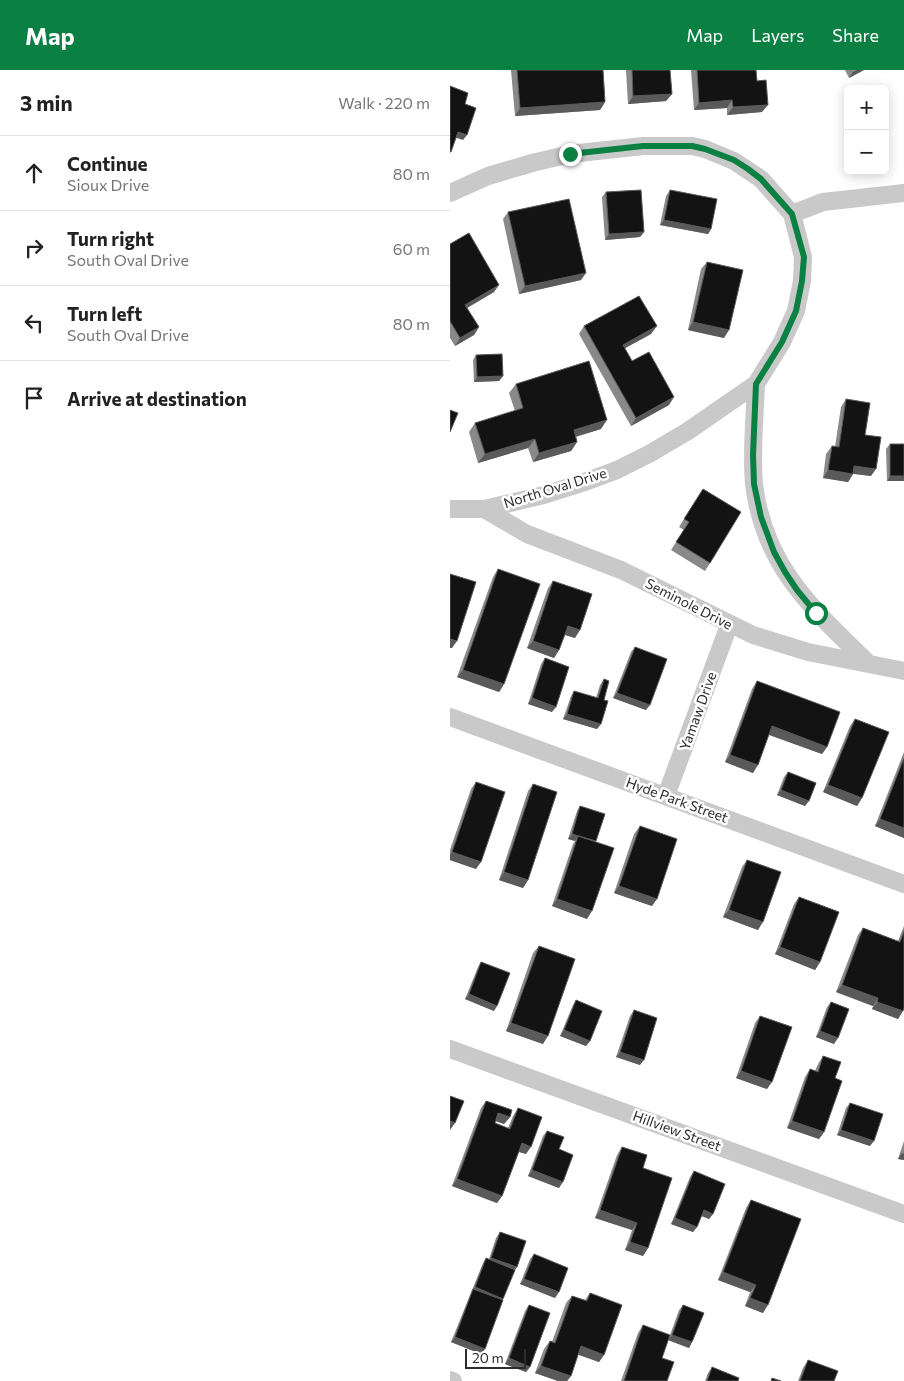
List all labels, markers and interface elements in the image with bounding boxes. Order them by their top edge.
text: Map [25,21,75,50]
text: Map [686,24,723,46]
text: Layers [751,24,804,46]
text: Share [832,24,879,46]
map controls [844,85,889,175]
button: + [844,85,889,130]
text: 3 min [20,90,73,115]
text: Walk · 220 m [338,93,430,112]
button: − [844,130,889,175]
route end [559,143,582,166]
text: Continue [67,152,147,175]
icon: ahead [20,159,48,187]
text: 80 m [393,164,430,183]
text: Sioux Drive [67,175,149,194]
text: Turn right [67,227,154,250]
icon: right [20,234,48,262]
text: 60 m [393,239,430,258]
text: South Oval Drive [67,250,189,269]
text: Turn left [67,302,142,325]
icon: left [20,309,48,337]
text: 80 m [393,314,430,333]
text: South Oval Drive [67,325,189,344]
icon: arrive [20,384,48,412]
text: Arrive at destination [67,387,247,410]
street label: North Oval Drive [501,464,608,511]
street label: Seminole Drive [643,574,736,633]
route start [805,602,828,625]
street label: Yamaw Drive [675,669,720,752]
street label: Hyde Park Street [624,773,731,826]
street label: Hillview Street [631,1107,724,1154]
scale bar [465,1346,526,1369]
text: 20 m [472,1349,504,1366]

